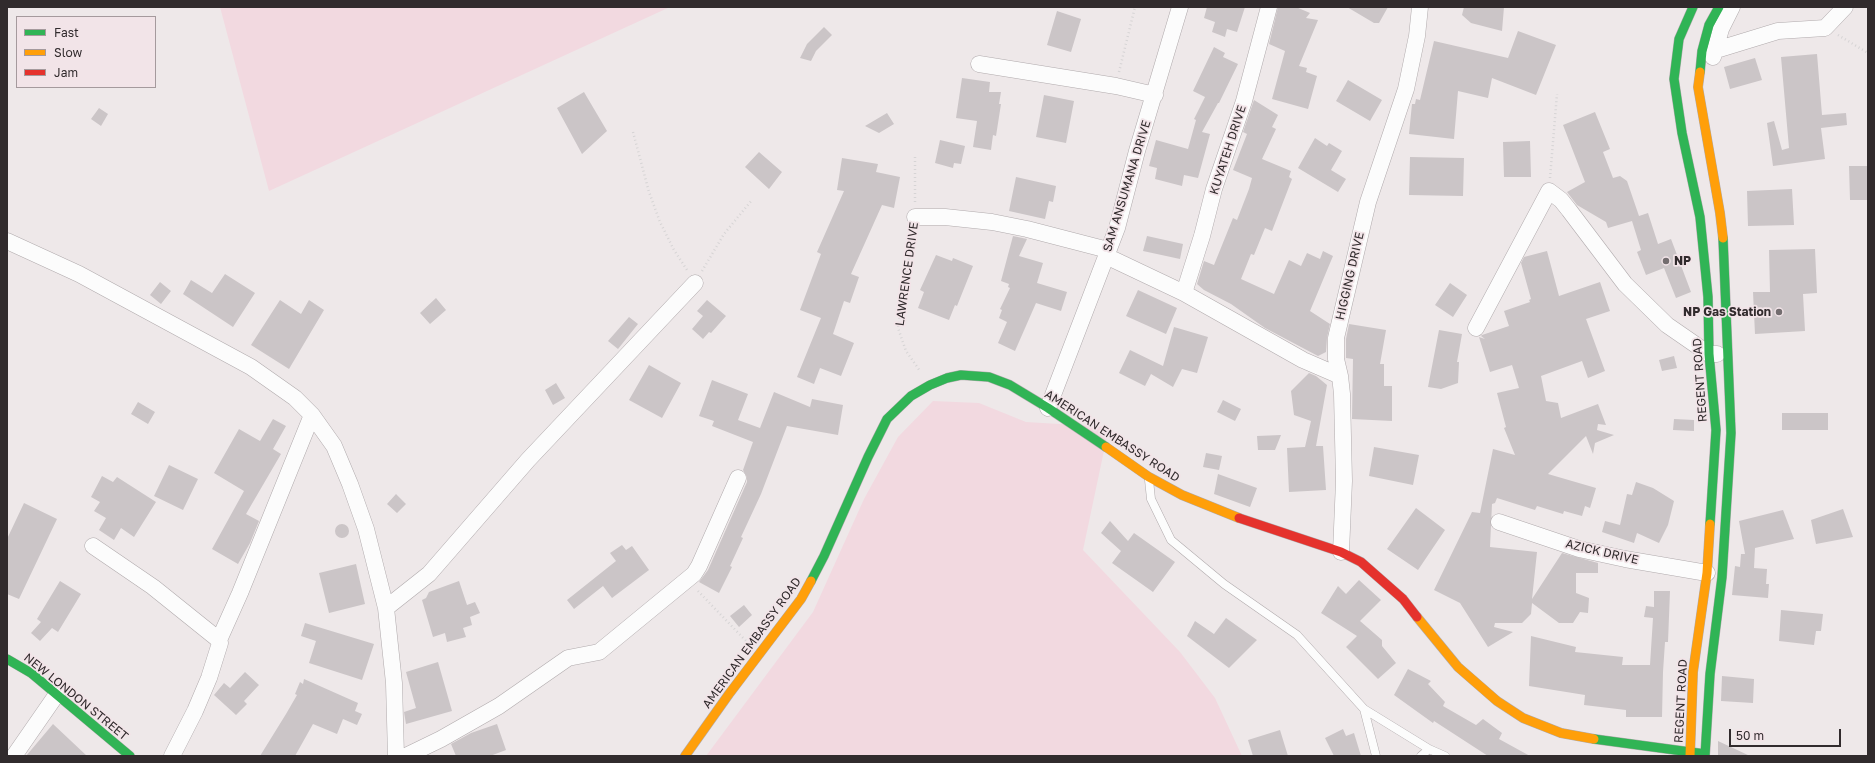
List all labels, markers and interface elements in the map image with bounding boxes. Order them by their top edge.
legend [16,16,156,88]
text: Fast [54,25,79,40]
text: Slow [54,45,82,60]
text: Jam [54,65,78,80]
street label: KUYATEH DRIVE [1207,103,1249,197]
street label: SAM ANSUMANA DRIVE [1100,119,1154,253]
street label: LAWRENCE DRIVE [893,221,921,327]
street label: HIGGING DRIVE [1333,231,1367,321]
place label: NP [1674,254,1691,268]
marker: NP [1661,256,1671,266]
place label: NP Gas Station [1683,305,1771,319]
marker: NP Gas Station [1774,307,1784,317]
street label: REGENT ROAD [1690,338,1710,422]
street label: AMERICAN EMBASSY ROAD [1042,387,1182,485]
street label: AZICK DRIVE [1564,537,1640,567]
street label: AMERICAN EMBASSY ROAD [700,575,804,711]
street label: NEW LONDON STREET [21,650,131,744]
street label: REGENT ROAD [1672,659,1690,743]
scale bar [1731,721,1843,747]
text: 50 m [1736,728,1764,743]

